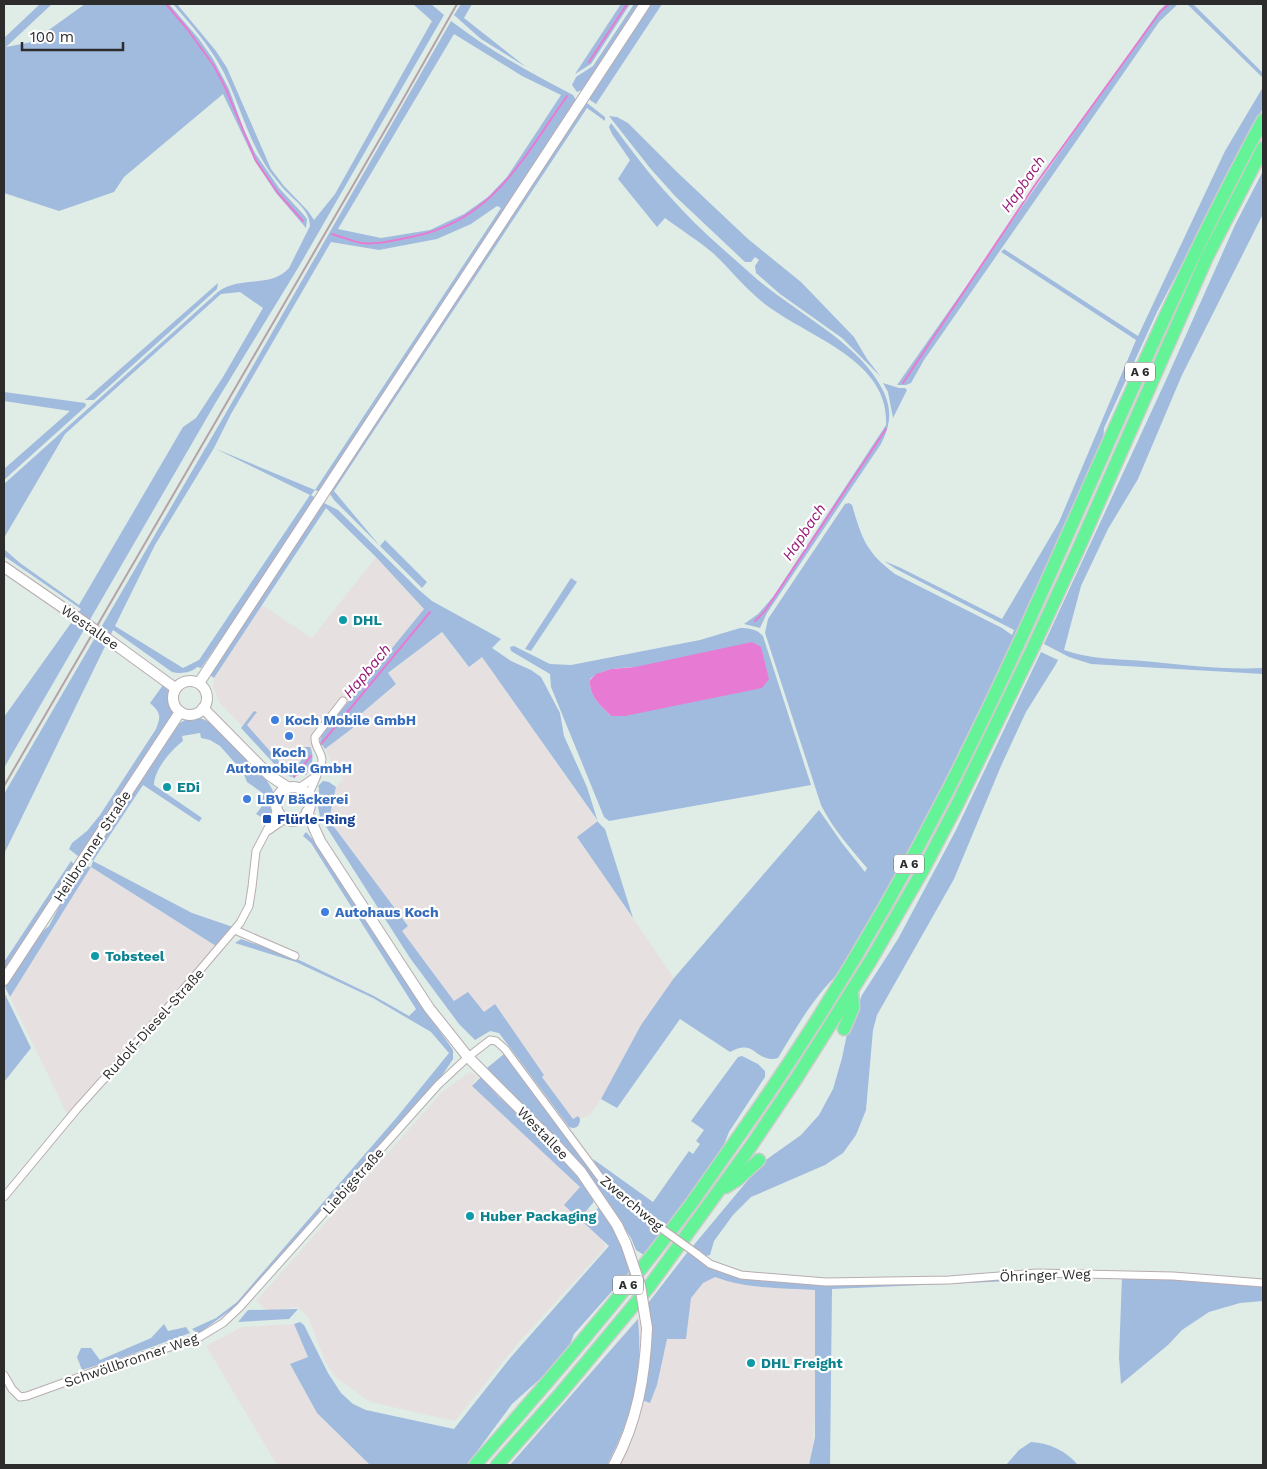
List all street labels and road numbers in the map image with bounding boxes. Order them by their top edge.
road number: A 6 [1125,362,1155,382]
street label: Westallee [58,601,122,653]
street label: Heilbronner Straße [50,787,134,905]
road number: A 6 [894,854,924,874]
street label: Rudolf-Diesel-Straße [99,965,207,1083]
street label: Westallee [514,1103,572,1163]
street label: Liebigstraße [319,1145,387,1217]
street label: Zwerchweg [597,1172,667,1234]
street label: Öhringer Weg [999,1265,1091,1285]
road number: A 6 [613,1276,643,1294]
street label: Schwöllbronner Weg [62,1329,200,1390]

